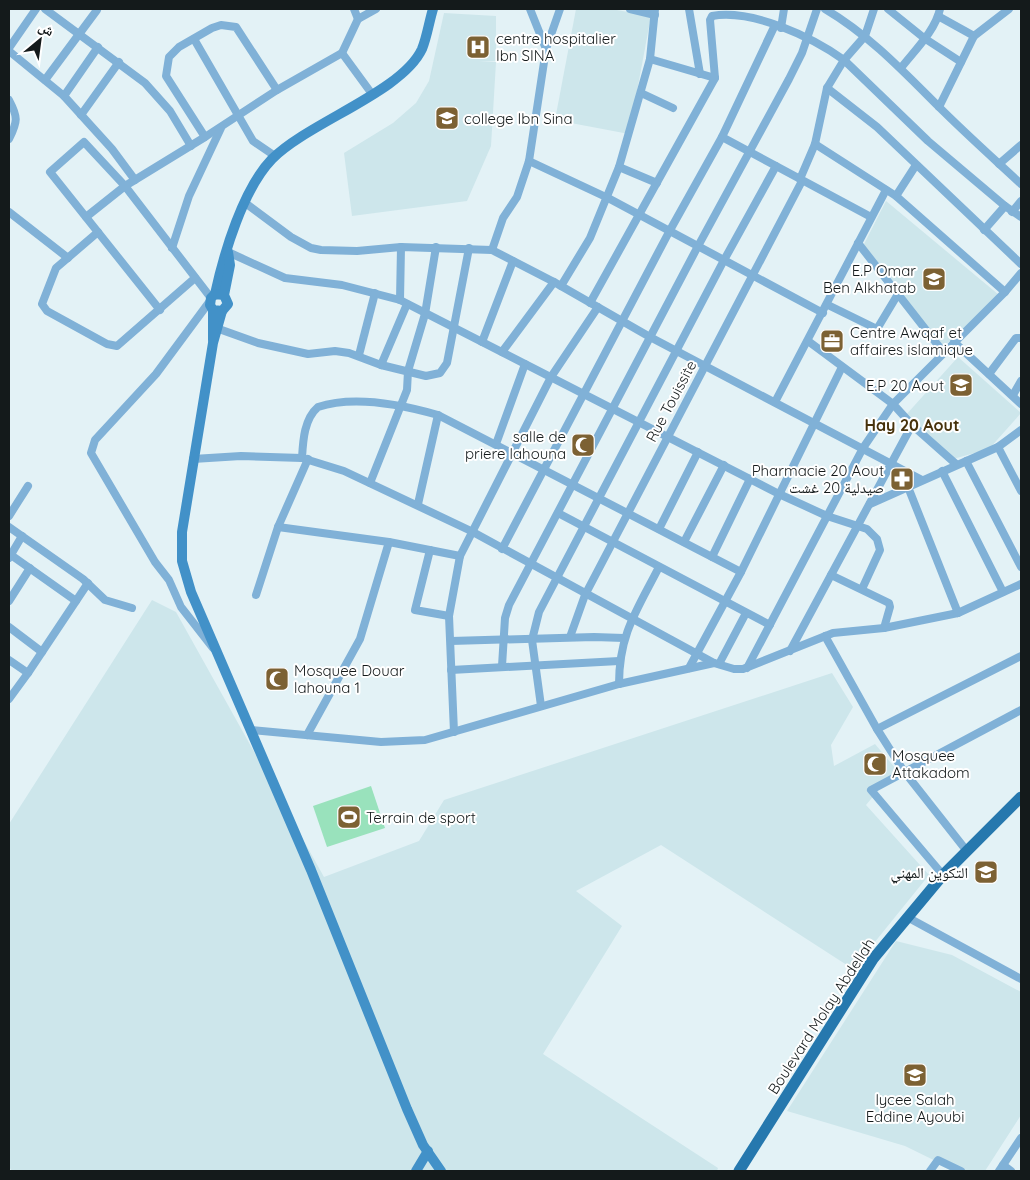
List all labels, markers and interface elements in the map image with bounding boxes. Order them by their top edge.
north arrow [15,15,65,65]
text: ش [35,17,57,40]
place label: centre hospitalier Ibn SINA [496,29,616,65]
hospital icon: centre hospitalier Ibn SINA [465,34,491,60]
school or university icon: college Ibn Sina [434,105,460,131]
place label: college Ibn Sina [464,109,573,128]
place label: E.P Omar Ben Alkhatab [823,261,916,297]
school or university icon: E.P Omar Ben Alkhatab [921,266,947,292]
place label: Centre Awqaf et affaires islamique [850,323,973,359]
office icon: Centre Awqaf et affaires islamique [819,328,845,354]
street label: Rue Touissite [642,357,700,445]
school or university icon: E.P 20 Aout [948,372,974,398]
place label: E.P 20 Aout [866,376,944,395]
district label: Hay 20 Aout [865,415,959,435]
place label: salle de priere lahouna [465,427,566,463]
mosque icon: salle de priere lahouna [570,432,596,458]
place label: Pharmacie 20 Aout صيدلية 20 غشت [752,461,884,497]
pharmacy icon: Pharmacie 20 Aout صيدلية 20 غشت [889,466,915,492]
place label: Mosquee Douar lahouna 1 [294,661,405,697]
mosque icon: Mosquee Douar lahouna 1 [264,666,290,692]
place label: Mosquee Attakadom [892,746,970,782]
mosque icon: Mosquee Attakadom [862,751,888,777]
sports icon: Terrain de sport [336,804,362,830]
place label: Terrain de sport [366,808,476,827]
school or university icon: التكوين المهني [973,859,999,885]
place label: التكوين المهني [891,863,968,884]
street label: Boulevard Molay Abdellah [763,934,879,1098]
school or university icon: lycee Salah Eddine Ayoubi [902,1062,928,1088]
place label: lycee Salah Eddine Ayoubi [866,1090,964,1126]

